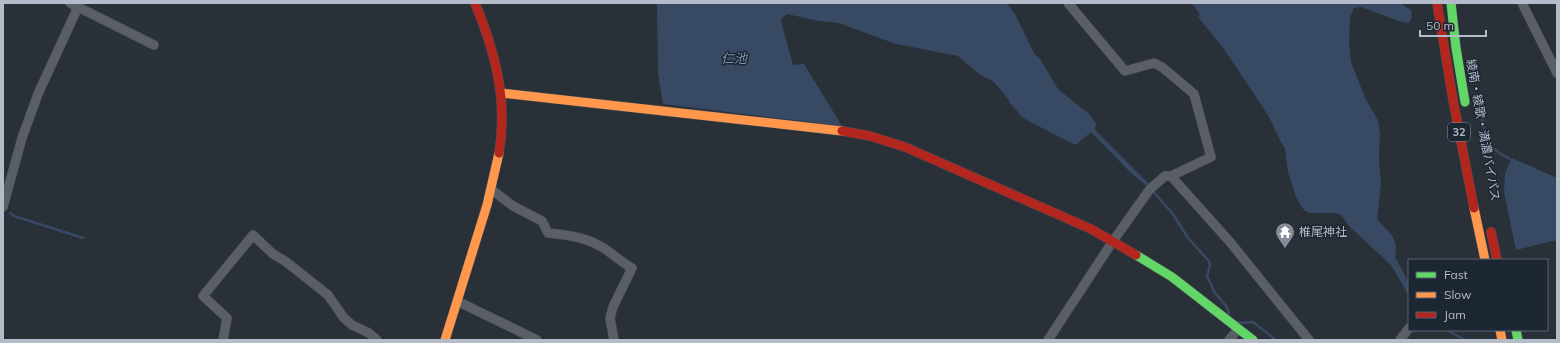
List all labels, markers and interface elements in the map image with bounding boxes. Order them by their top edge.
scale bar [1420,12,1486,38]
text: 50 m [1426,18,1454,33]
water label: 仁池 [721,50,749,66]
street label: 綾南・綾歌・満濃バイパス [1464,58,1503,202]
road number: 32 [1448,123,1470,141]
temple icon: 椎尾神社 [1274,221,1296,249]
place label: 椎尾神社 [1299,224,1347,239]
legend [1408,259,1548,331]
text: Fast [1444,267,1468,282]
text: Slow [1444,287,1472,302]
text: Jam [1444,307,1466,322]

